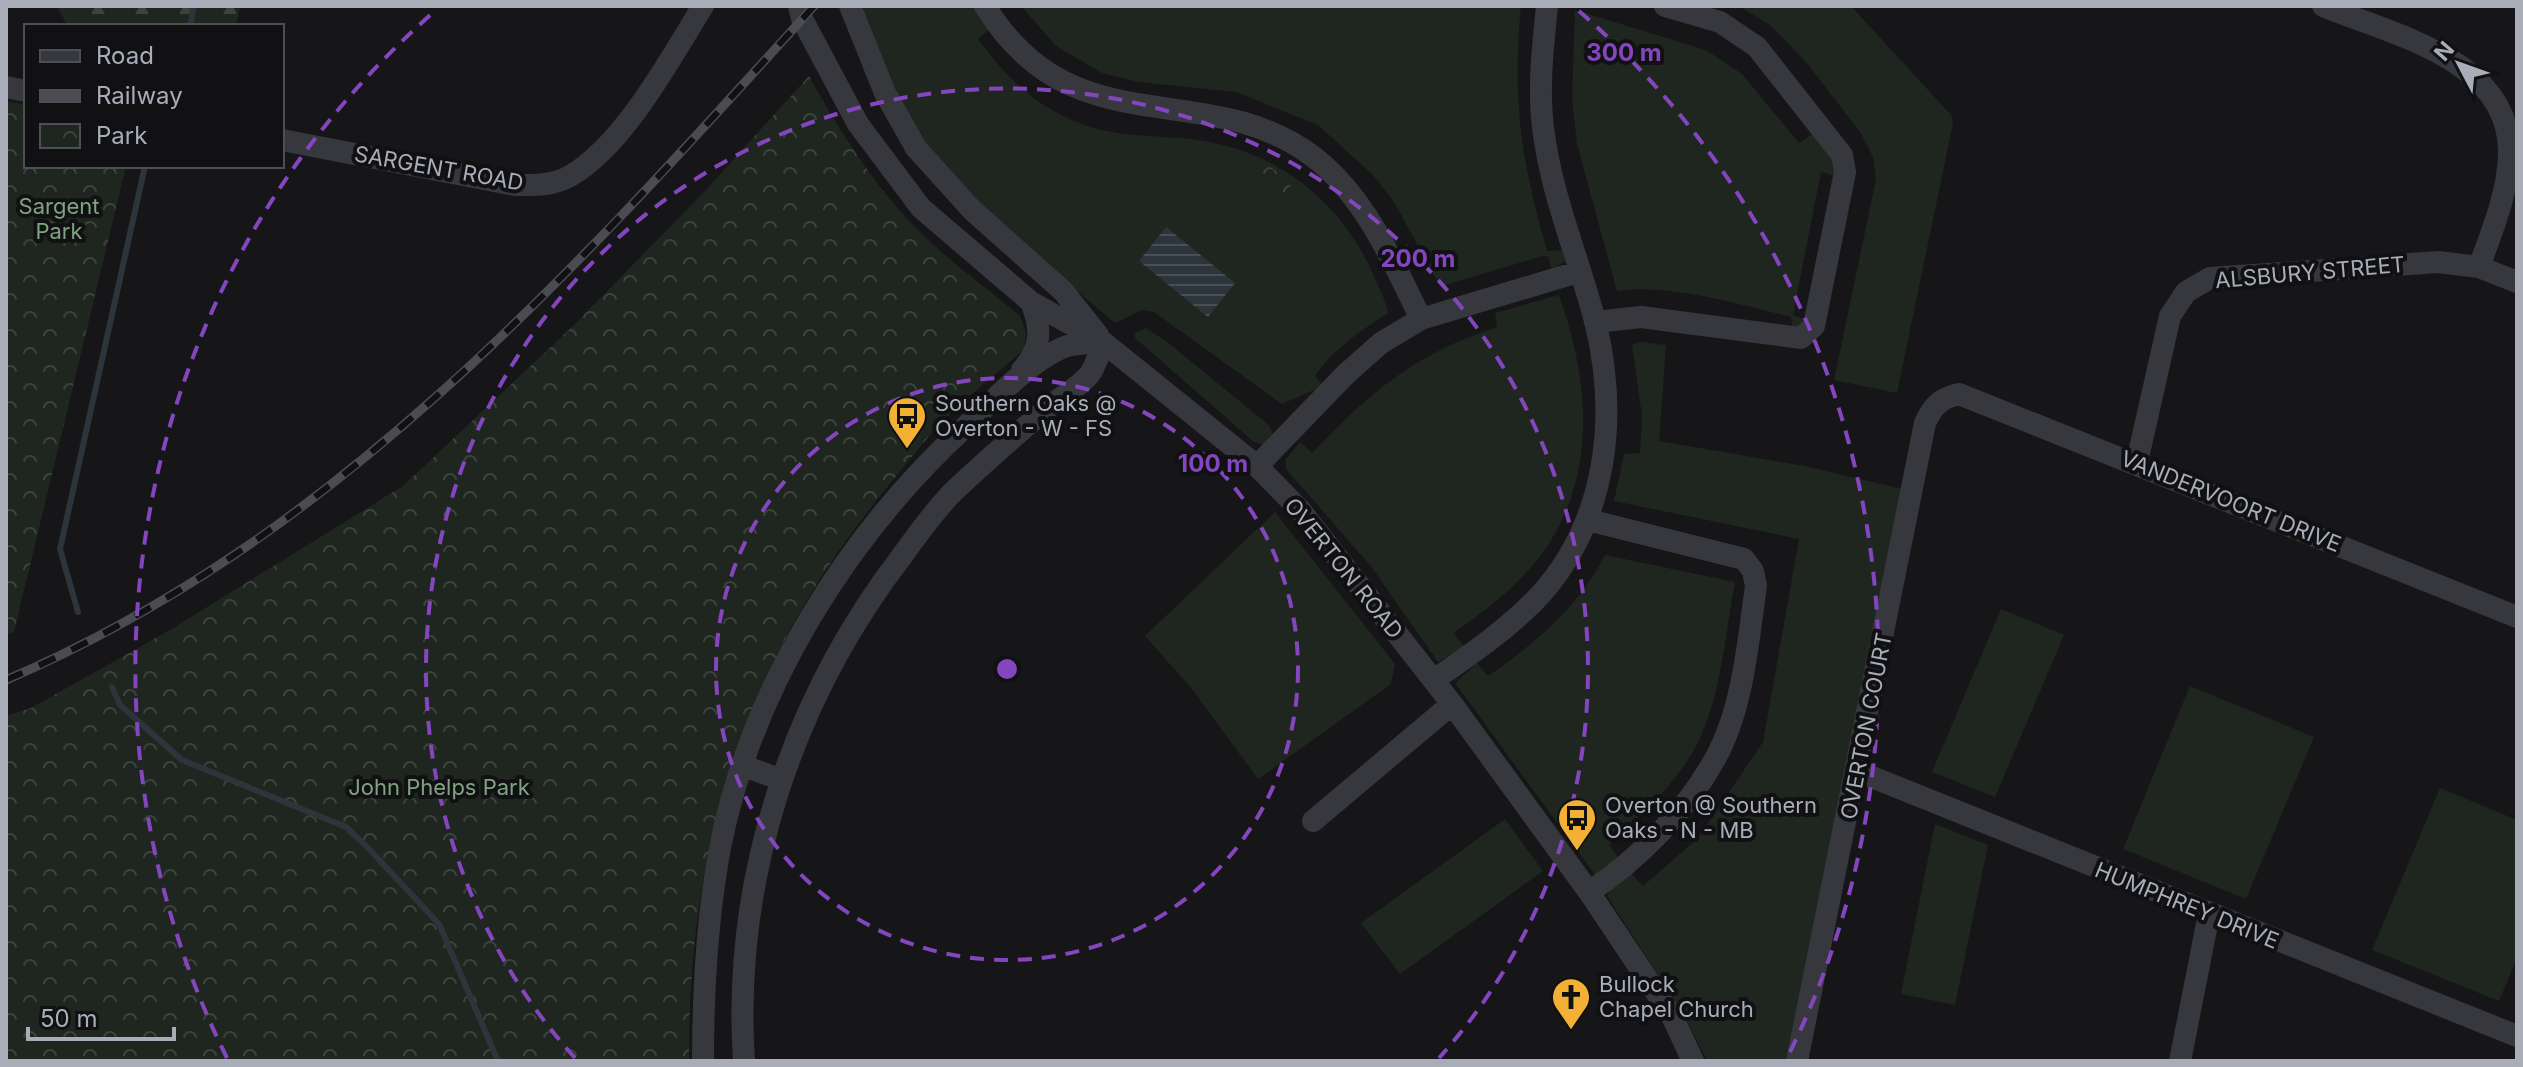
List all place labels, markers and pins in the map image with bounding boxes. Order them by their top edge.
place label: Southern Oaks @ Overton - W - FS [935,390,1116,441]
bus stop icon: Southern Oaks @ Overton - W - FS [886,395,928,450]
centre of rings [993,655,1021,683]
place label: Overton @ Southern Oaks - N - MB [1605,792,1817,843]
bus stop icon: Overton @ Southern Oaks - N - MB [1556,797,1598,852]
place label: Bullock Chapel Church [1599,971,1754,1022]
church icon: Bullock Chapel Church [1550,976,1592,1031]

